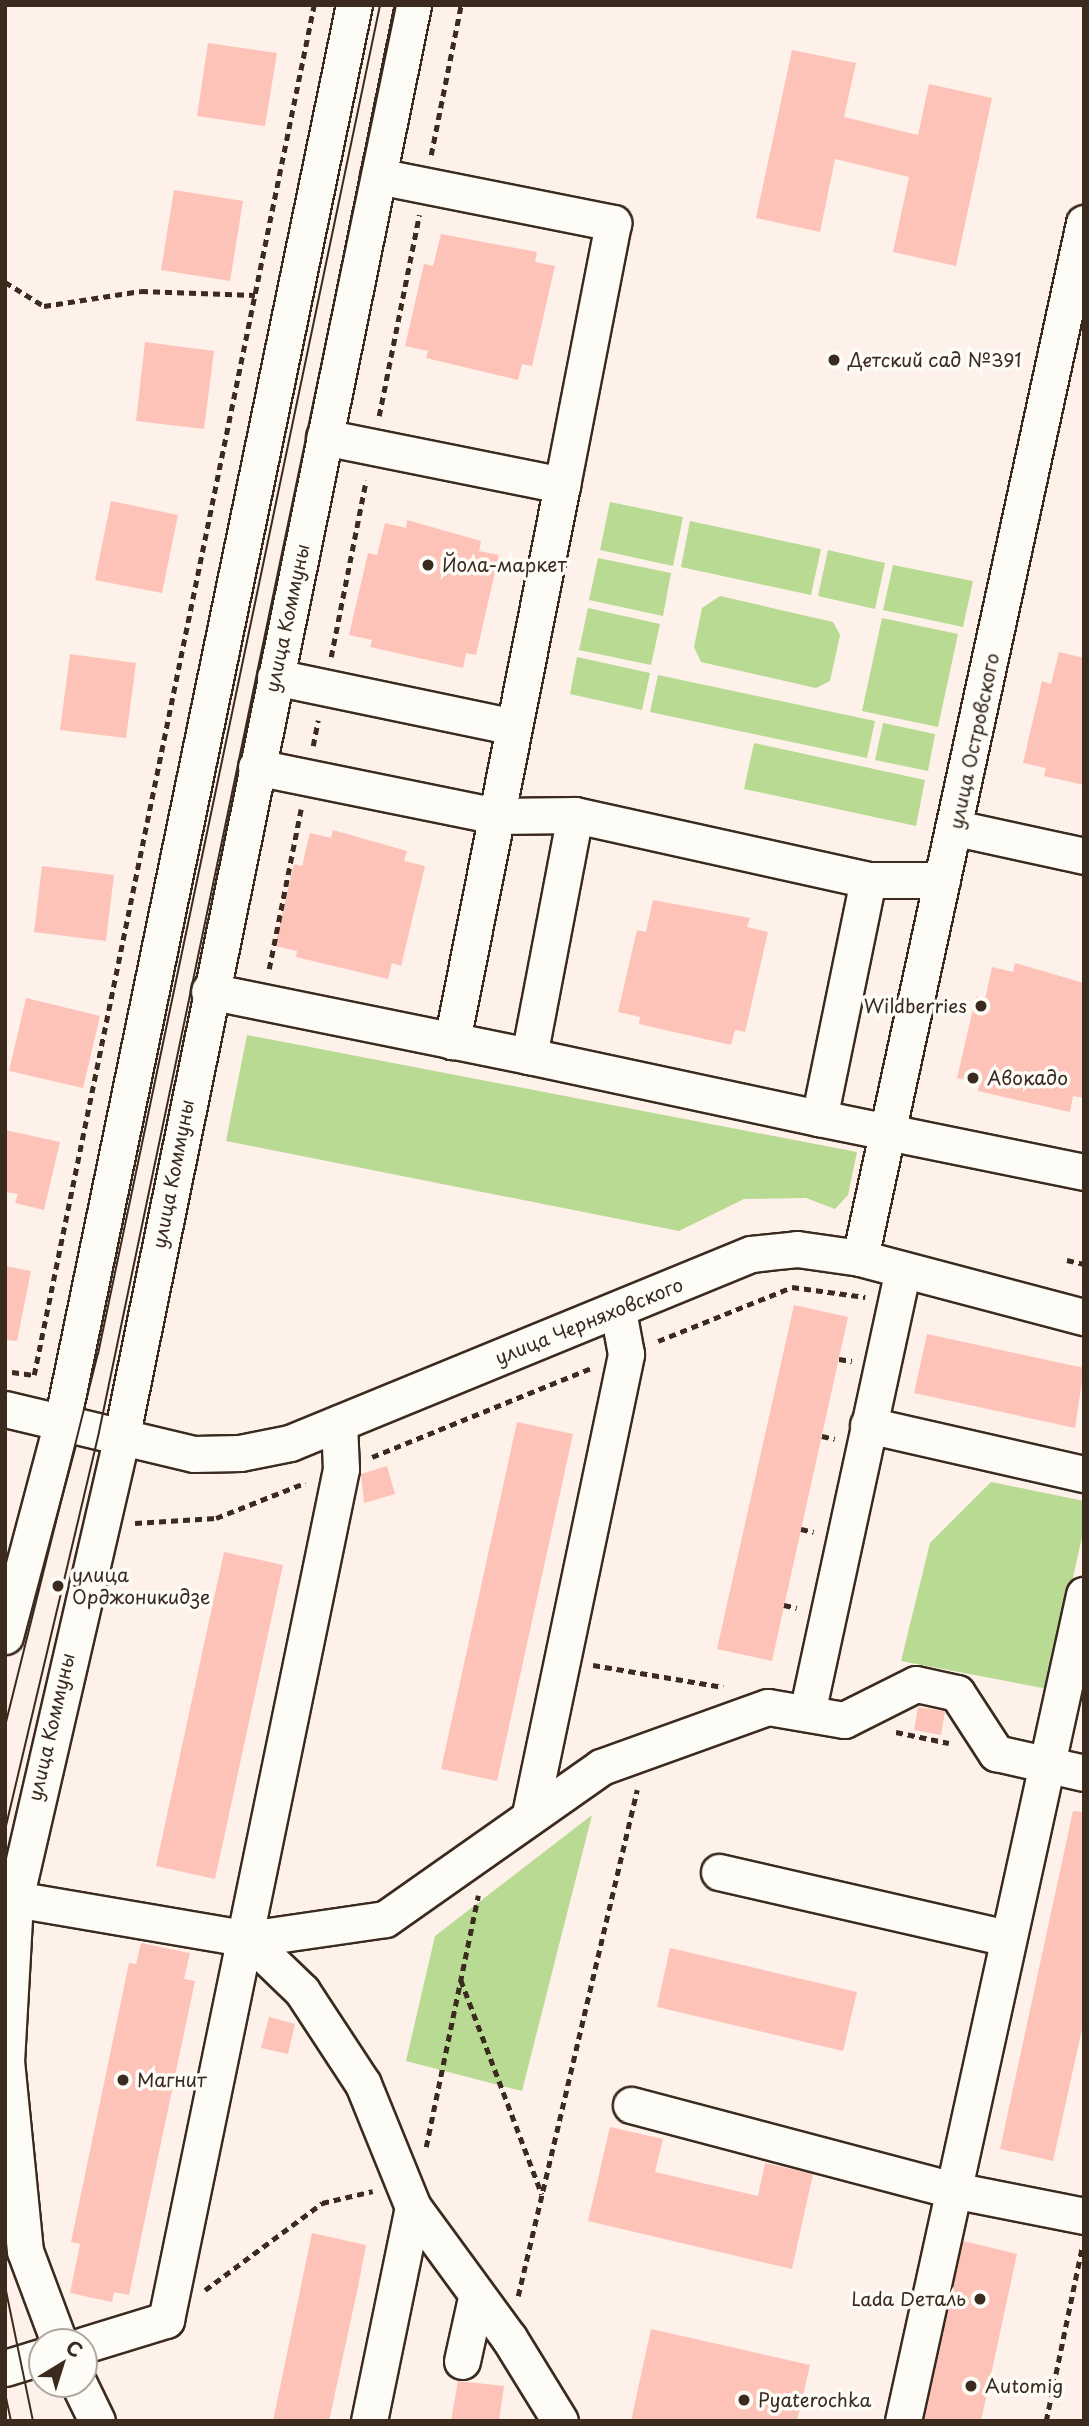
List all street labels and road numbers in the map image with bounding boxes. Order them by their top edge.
street label: улица Коммуны [260,541,314,695]
street label: улица Островского [944,650,1004,832]
street label: улица Коммуны [147,1097,199,1251]
street label: улица Черняховского [491,1273,687,1369]
street label: улица Коммуны [23,1650,79,1804]

